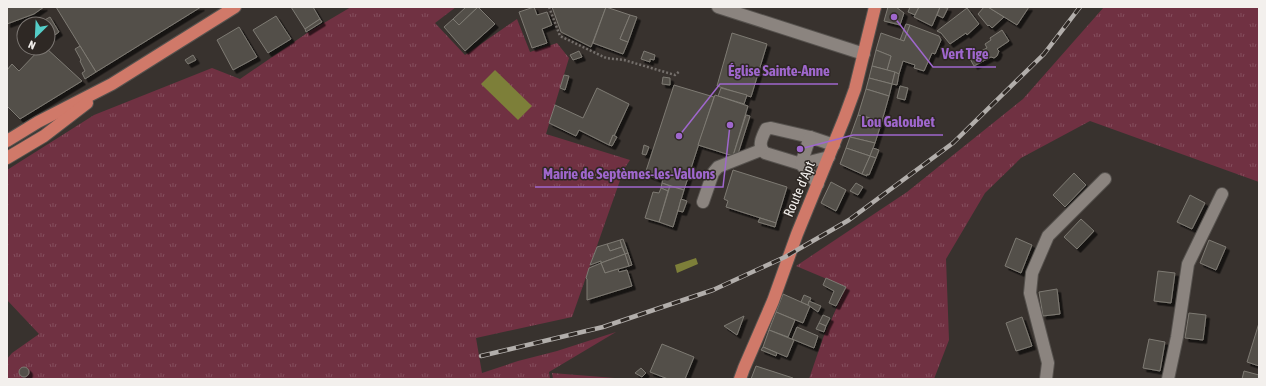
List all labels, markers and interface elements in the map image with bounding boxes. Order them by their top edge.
north arrow [16,16,56,56]
text: N [27,38,37,52]
callout: Vert Tige [933,40,996,67]
text: Vert Tige [940,45,989,62]
callout: Église Sainte-Anne [720,57,838,84]
text: Église Sainte-Anne [728,62,830,79]
callout: Lou Galoubet [853,108,943,135]
text: Lou Galoubet [861,113,935,130]
street label: Route d'Apt [780,159,818,219]
callout: Mairie de Septèmes-les-Vallons [535,160,723,187]
text: Mairie de Septèmes-les-Vallons [543,165,716,182]

